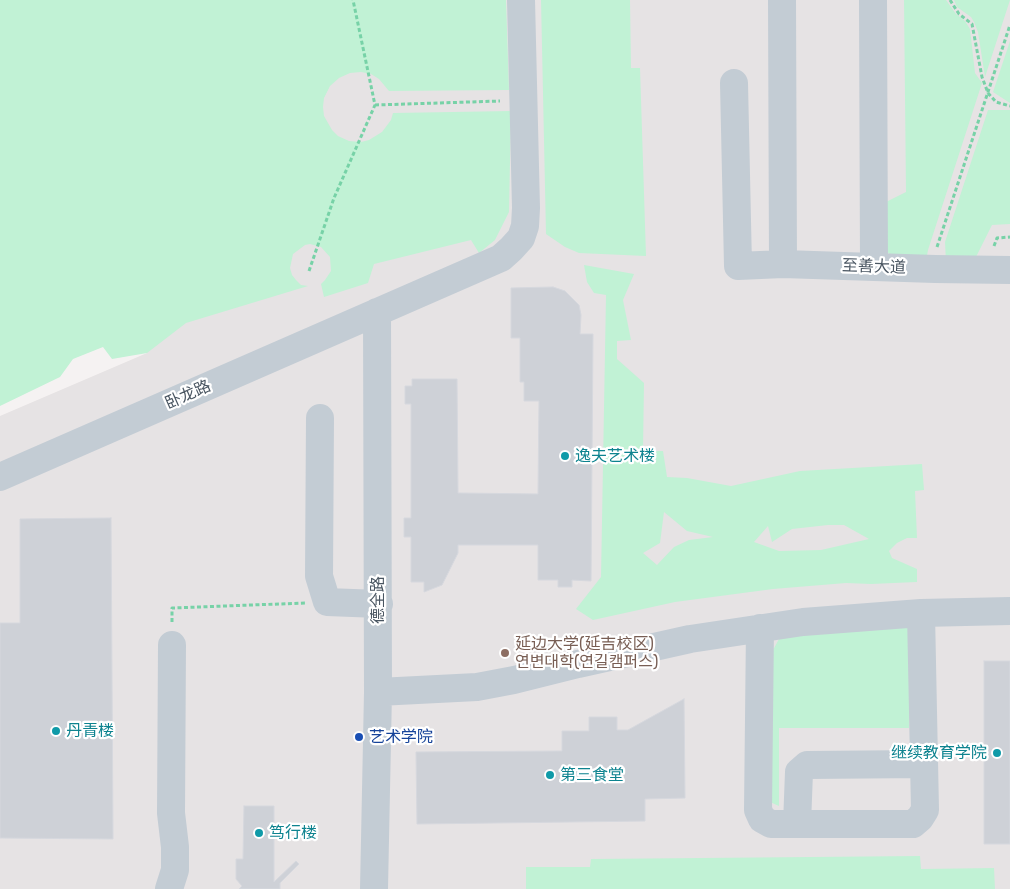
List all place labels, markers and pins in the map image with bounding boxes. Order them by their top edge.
place label: 逸夫艺术楼 [575,446,655,466]
marker: 逸夫艺术楼 [559,450,571,462]
place label: 延边大学(延吉校区) 연변대학(연길캠퍼스) [515,634,658,672]
marker: 延边大学(延吉校区) 연변대학(연길캠퍼스) [499,647,511,659]
place label: 丹青楼 [66,721,114,741]
marker: 丹青楼 [50,725,62,737]
place label: 艺术学院 [369,727,433,747]
marker: 艺术学院 [353,731,365,743]
place label: 继续教育学院 [891,743,987,763]
marker: 继续教育学院 [991,747,1003,759]
place label: 第三食堂 [560,765,624,785]
marker: 第三食堂 [544,769,556,781]
place label: 笃行楼 [269,823,317,843]
marker: 笃行楼 [253,827,265,839]

